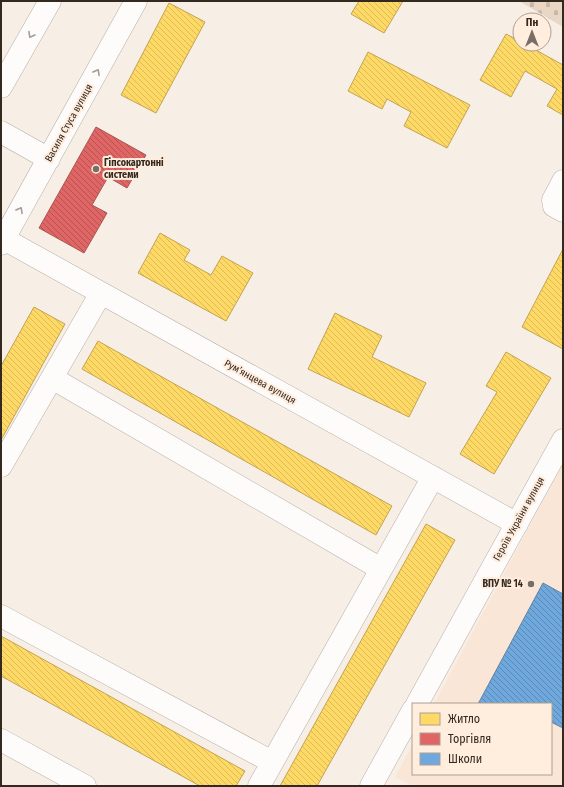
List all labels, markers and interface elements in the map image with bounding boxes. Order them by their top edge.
north arrow [512,12,552,52]
text: Пн [526,16,538,29]
one-way arrow [28,31,36,38]
one-way arrow [92,69,99,76]
street label: Василя Стуса вулиця [43,82,95,164]
place label: Гіпсокартонні системи [104,157,164,181]
marker: Гіпсокартонні системи [91,164,101,174]
one-way arrow [15,207,23,214]
street label: Рум’янцева вулиця [222,357,298,407]
street label: Героїв України вулиця [491,475,547,563]
place label: ВПУ № 14 [482,578,523,590]
marker: ВПУ № 14 [526,579,536,589]
legend [412,703,552,775]
text: Житло [448,712,480,726]
text: Торгівля [448,732,491,746]
text: Школи [448,752,482,766]

